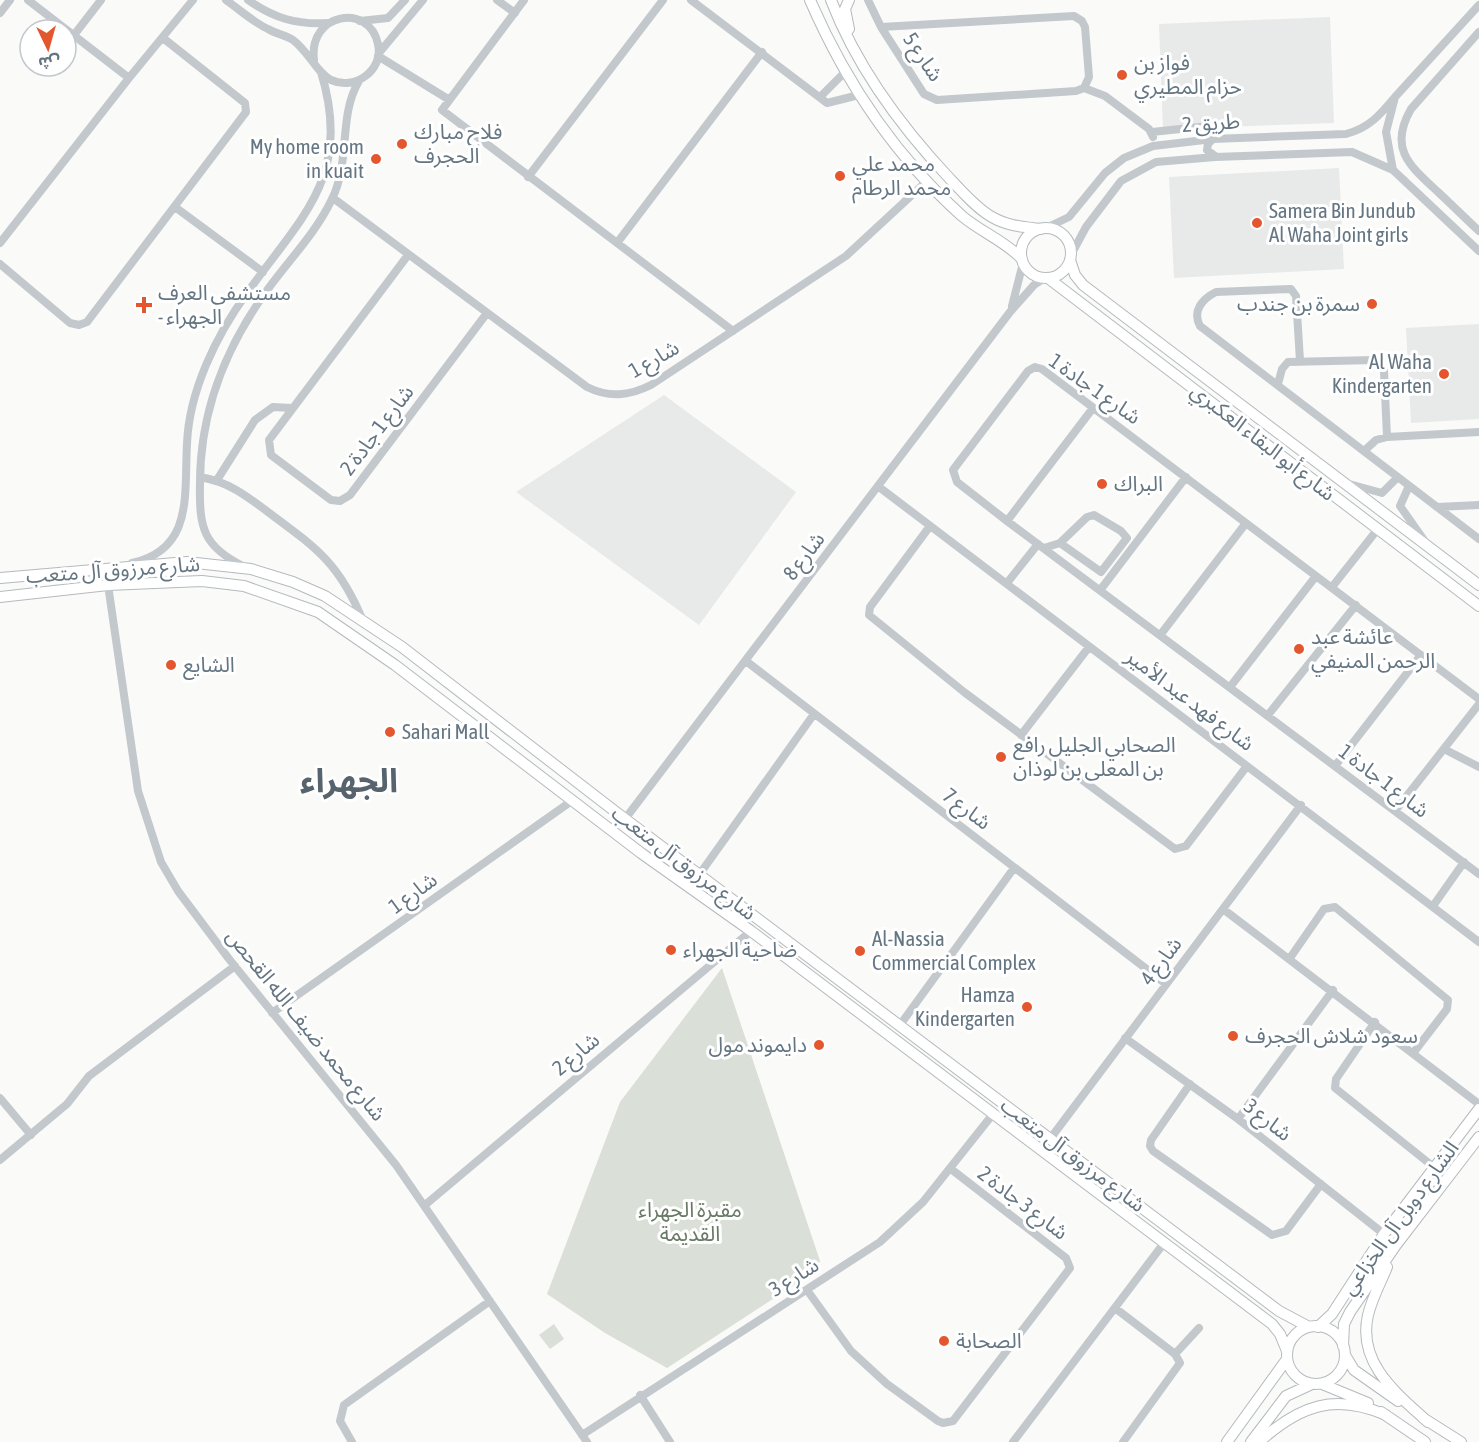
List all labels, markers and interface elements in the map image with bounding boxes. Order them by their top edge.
north arrow [18,18,78,78]
street label: شارع 5 [896,27,949,88]
place label: فواز بن حزام المطيري [1134,50,1242,103]
text: ش [37,52,61,73]
marker: فواز بن حزام المطيري [1115,68,1129,82]
street label: طريق 2 [1181,108,1241,138]
place label: فلاح مبارك الحجرف [414,119,502,168]
place label: My home room in kuait [250,134,364,182]
marker: فلاح مبارك الحجرف [395,137,409,151]
place label: محمد علي محمد الرطام [852,151,951,204]
marker: My home room in kuait [369,152,383,166]
marker: محمد علي محمد الرطام [833,169,847,183]
place label: Samera Bin Jundub Al Waha Joint girls [1269,198,1416,246]
marker: Samera Bin Jundub Al Waha Joint girls [1250,216,1264,230]
place label: مستشفى العرف - الجهراء [158,280,291,329]
place label: سمرة بن جندب [1237,291,1360,316]
marker: مستشفى العرف - الجهراء [135,296,153,314]
marker: سمرة بن جندب [1365,297,1379,311]
street label: شارع 1 [624,334,685,385]
street label: شارع 1 جادة 1 [1043,348,1146,432]
place label: Al Waha Kindergarten [1332,349,1432,397]
marker: Al Waha Kindergarten [1437,367,1451,381]
street label: شارع أبو البقاء العكبري [1184,377,1341,509]
street label: شارع 1 جادة 2 [335,380,421,481]
place label: البراك [1114,471,1163,496]
marker: البراك [1095,477,1109,491]
street label: شارع 8 [777,527,832,586]
street label: شارع مرزوق آل متعب [25,551,201,591]
place label: عائشة عبد الرحمن المنيفي [1311,624,1435,677]
marker: عائشة عبد الرحمن المنيفي [1292,642,1306,656]
street label: شارع فهد عبد الأمير [1119,643,1259,758]
place label: الشايع [183,652,235,680]
marker: الشايع [164,658,178,672]
place label: Sahari Mall [402,719,490,743]
marker: Sahari Mall [383,725,397,739]
place label: الصحابي الجليل رافع بن المعلى بن لوذان [1013,732,1176,781]
street label: شارع 1 جادة 1 [1333,739,1434,825]
marker: الصحابي الجليل رافع بن المعلى بن لوذان [994,750,1008,764]
district label: الجهراء [300,761,398,800]
street label: شارع 7 [937,782,996,837]
street label: شارع مرزوق آل متعب [605,800,762,927]
street label: شارع 1 [384,867,444,921]
street label: شارع محمد ضيف الله القحص [219,924,391,1128]
place label: Al-Nassia Commercial Complex [872,926,1036,974]
street label: شارع 4 [1134,932,1189,991]
place label: ضاحية الجهراء [683,937,797,962]
marker: ضاحية الجهراء [664,943,678,957]
marker: Al-Nassia Commercial Complex [853,944,867,958]
place label: Hamza Kindergarten [915,982,1015,1030]
marker: Hamza Kindergarten [1020,1000,1034,1014]
place label: سعود شلاش الحجرف [1245,1023,1418,1048]
street label: شارع 2 [547,1027,606,1083]
marker: سعود شلاش الحجرف [1226,1029,1240,1043]
place label: دايموند مول [708,1032,807,1057]
marker: دايموند مول [812,1038,826,1052]
street label: شارع مرزوق آل متعب [994,1092,1151,1219]
street label: شارع 3 [1238,1093,1297,1148]
street label: الشارع دوبل آل الخزاعي [1335,1136,1467,1302]
street label: شارع 3 جادة 2 [972,1161,1073,1247]
park label: مقبرة الجهراء القديمة [638,1197,742,1245]
street label: شارع 3 [764,1252,825,1304]
place label: الصحابة [956,1328,1022,1352]
marker: الصحابة [937,1334,951,1348]

